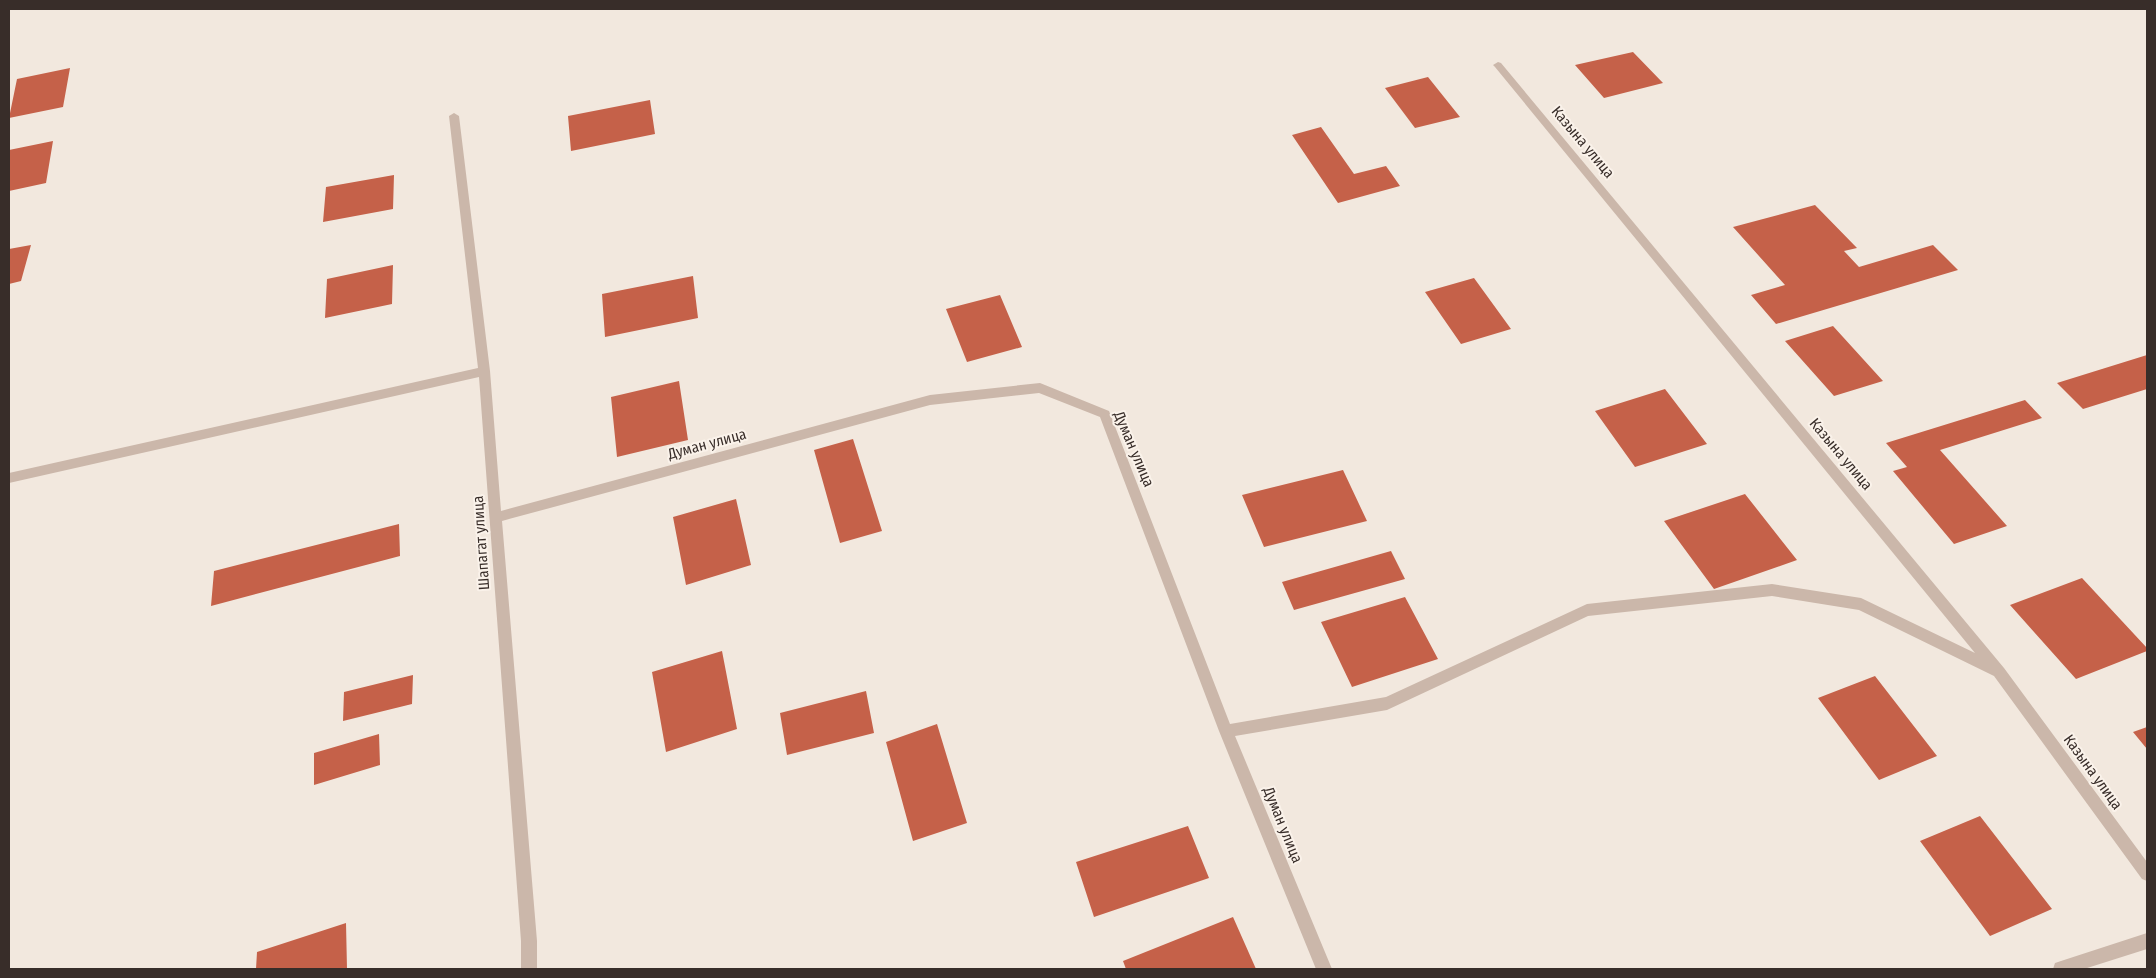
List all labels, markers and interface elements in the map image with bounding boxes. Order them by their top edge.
street label: Казына улица [1548,102,1618,182]
street label: Думан улица [1110,408,1158,490]
street label: Казына улица [1806,414,1876,494]
street label: Думан улица [665,425,748,463]
street label: Шапагат улица [469,495,493,591]
street label: Казына улица [2060,731,2126,813]
street label: Думан улица [1259,783,1306,866]

